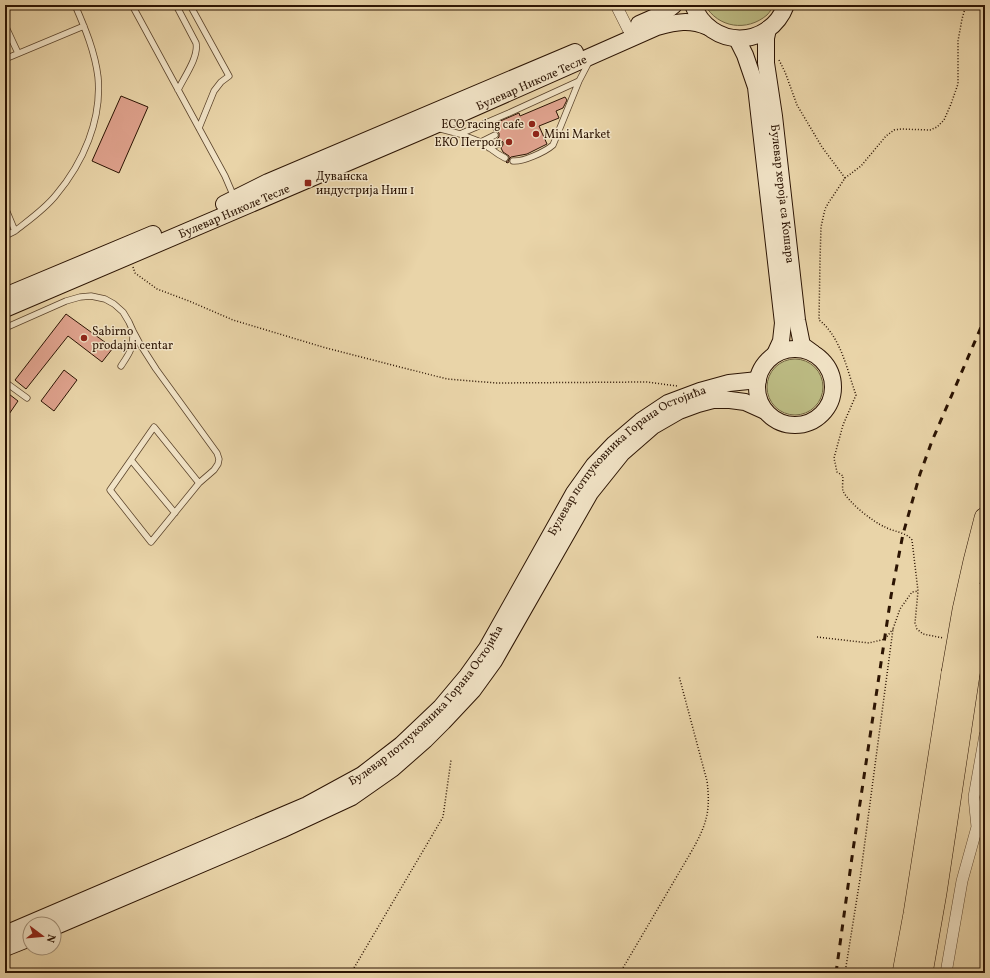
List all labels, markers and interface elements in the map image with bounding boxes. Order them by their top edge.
street label: Булевар Николе Тесле [474,52,590,115]
place label: ECO racing cafe [441,117,524,133]
marker: ECO racing cafe [527,119,537,129]
street label: Булевар хероја са Кошара [766,123,798,264]
place label: Mini Market [544,127,610,143]
marker: Mini Market [531,129,541,139]
place label: ЕКО Петрол [434,135,501,151]
marker: ЕКО Петрол [504,137,514,147]
place label: Дуванска индустрија Ниш 1 [316,169,414,199]
marker: Дуванска индустрија Ниш 1 [303,178,313,188]
street label: Булевар Николе Тесле [176,181,293,243]
place label: Sabirno prodajni centar [92,324,173,354]
marker: Sabirno prodajni centar [79,333,89,343]
street label: Булевар потпуковника Горана Остојића [545,383,708,539]
street label: Булевар потпуковника Горана Остојића [346,623,507,790]
north arrow [22,916,62,956]
text: N [42,932,58,944]

